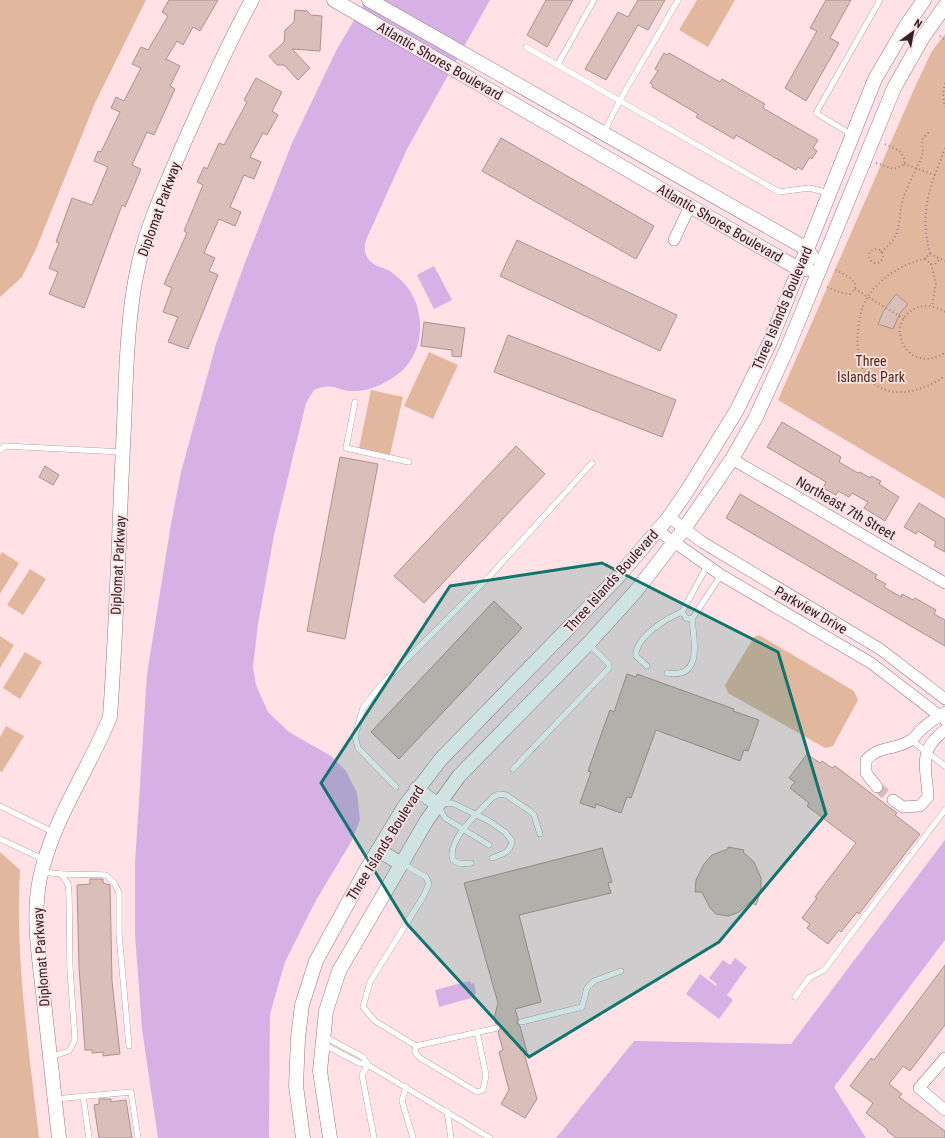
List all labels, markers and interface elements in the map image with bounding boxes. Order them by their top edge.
north arrow [893,12,933,52]
text: N [912,17,925,31]
street label: Atlantic Shores Boulevard [375,19,505,103]
street label: Diplomat Parkway [134,159,184,258]
street label: Atlantic Shores Boulevard [655,181,785,265]
street label: Three Islands Boulevard [749,244,815,372]
park label: Three Islands Park [837,353,906,385]
street label: Northeast 7th Street [793,473,899,543]
street label: Diplomat Parkway [107,515,129,615]
street label: Three Islands Boulevard [561,526,661,636]
street label: Parkview Drive [772,583,850,637]
street label: Three Islands Boulevard [343,783,427,903]
street label: Diplomat Parkway [30,907,52,1007]

